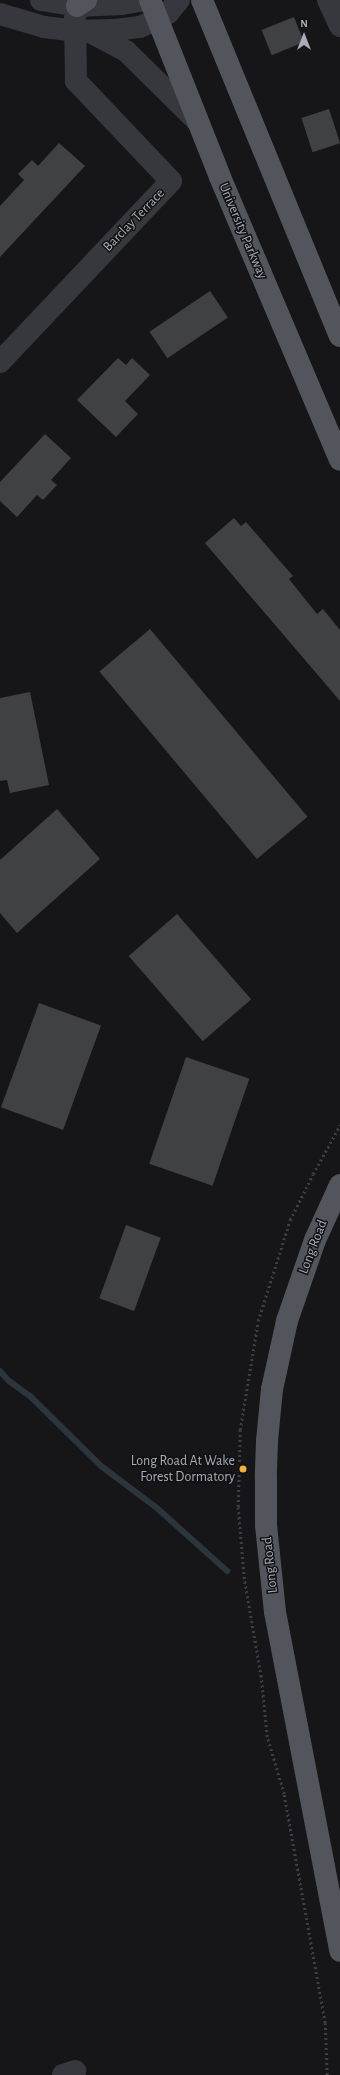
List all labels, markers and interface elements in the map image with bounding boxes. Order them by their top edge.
north arrow [284,16,324,56]
text: N [300,18,308,29]
street label: University Parkway [215,180,271,282]
street label: Barclay Terrace [100,185,168,255]
street label: Long Road [295,1218,331,1276]
place label: Long Road At Wake Forest Dormatory [131,1453,235,1486]
marker: Long Road At Wake Forest Dormatory [238,1464,248,1474]
street label: Long Road [259,1536,281,1594]

